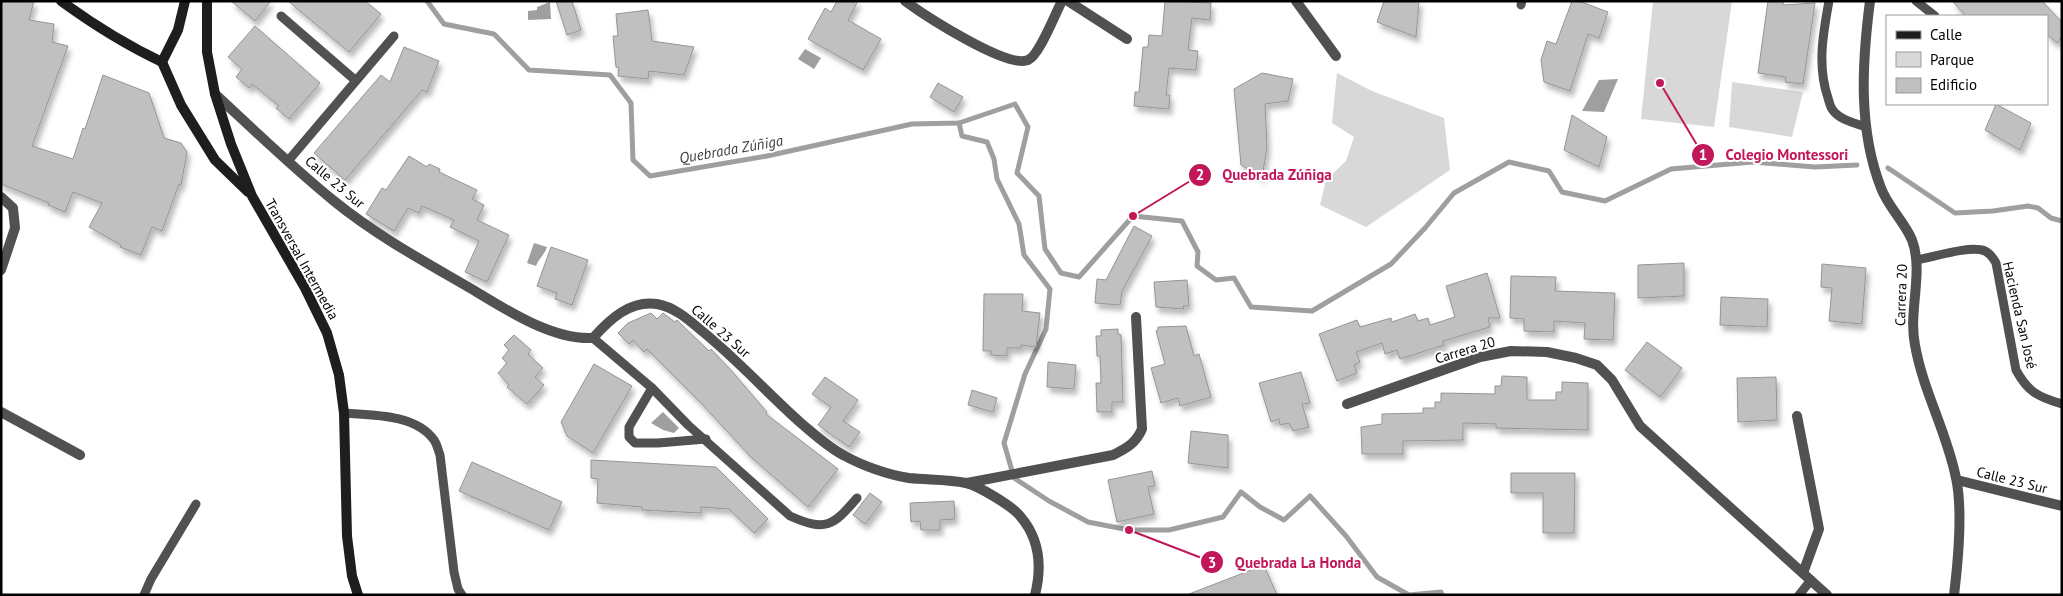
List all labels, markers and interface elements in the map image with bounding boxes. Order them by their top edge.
legend [1886,15,2048,105]
text: Calle [1930,25,1962,44]
text: Parque [1930,50,1974,69]
text: Edificio [1930,75,1977,94]
water label: Quebrada Zúñiga [678,130,785,167]
callout: Colegio Montessori [1690,140,1858,170]
text: 1 [1699,145,1707,164]
text: Colegio Montessori [1726,145,1848,164]
street label: Calle 23 Sur [301,152,369,212]
callout: Quebrada Zúñiga [1188,160,1342,190]
text: 2 [1196,165,1204,184]
text: Quebrada Zúñiga [1222,165,1332,184]
street label: Transversal Intermedia [261,195,343,323]
street label: Hacienda San José [1999,259,2041,371]
street label: Carrera 20 [1891,263,1911,326]
street label: Calle 23 Sur [688,300,754,362]
street label: Carrera 20 [1433,332,1498,368]
street label: Calle 23 Sur [1975,463,2050,498]
callout: Quebrada La Honda [1200,547,1371,577]
text: 3 [1208,553,1216,572]
text: Quebrada La Honda [1235,553,1361,572]

